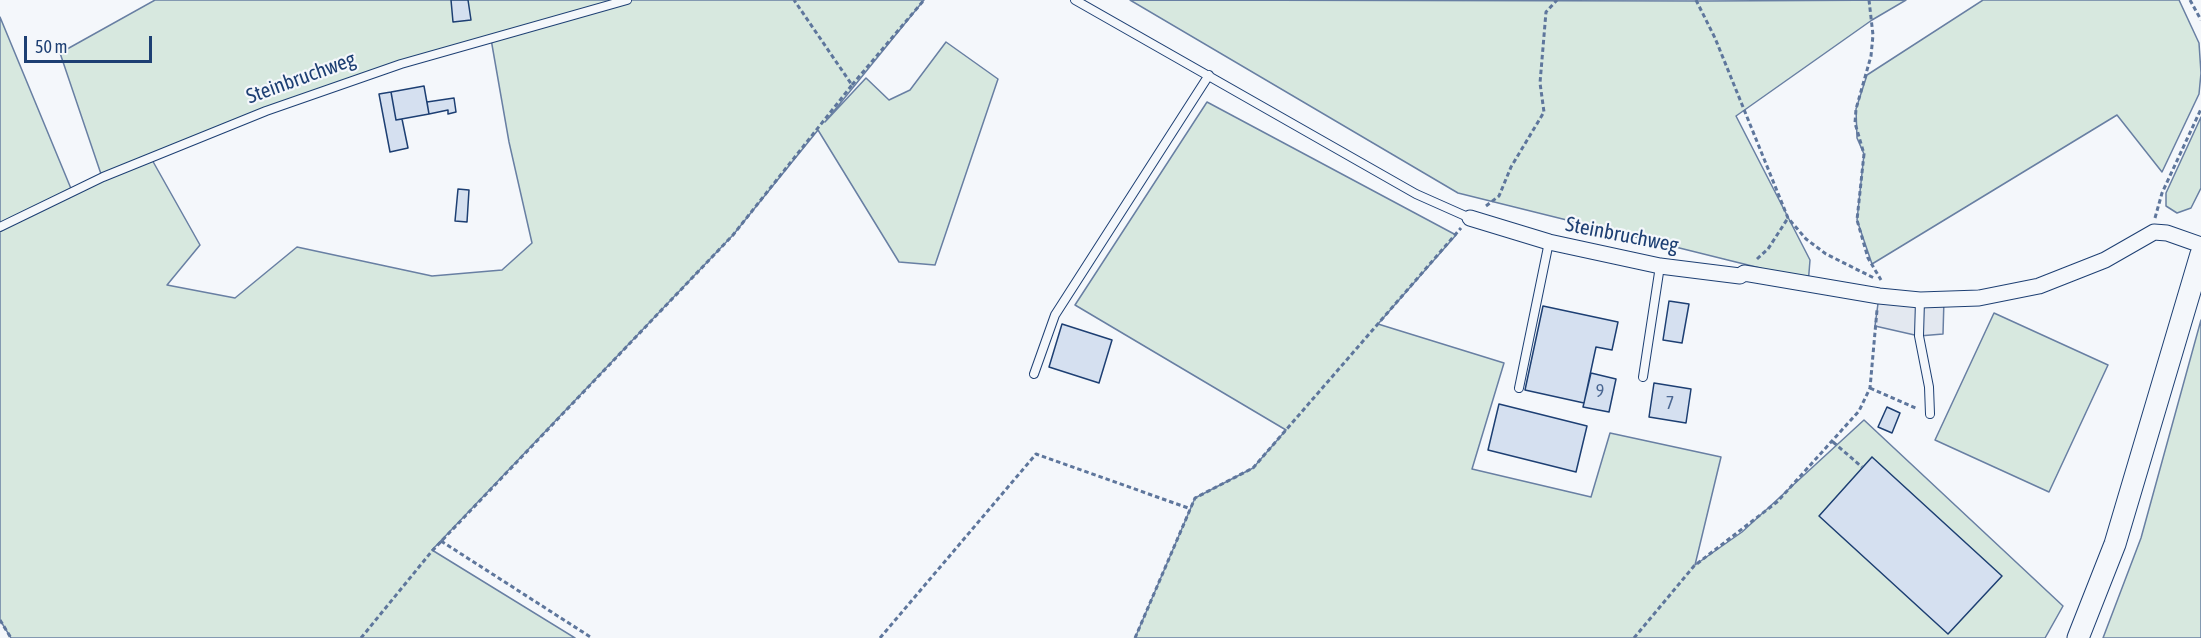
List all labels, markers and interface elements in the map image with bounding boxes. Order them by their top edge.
scale bar [27,24,154,62]
text: 50 m [35,36,67,57]
street label: Steinbruchweg [243,47,359,109]
street label: Steinbruchweg [1563,212,1681,258]
house number: 9 [1596,380,1604,402]
house number: 7 [1666,392,1674,414]

